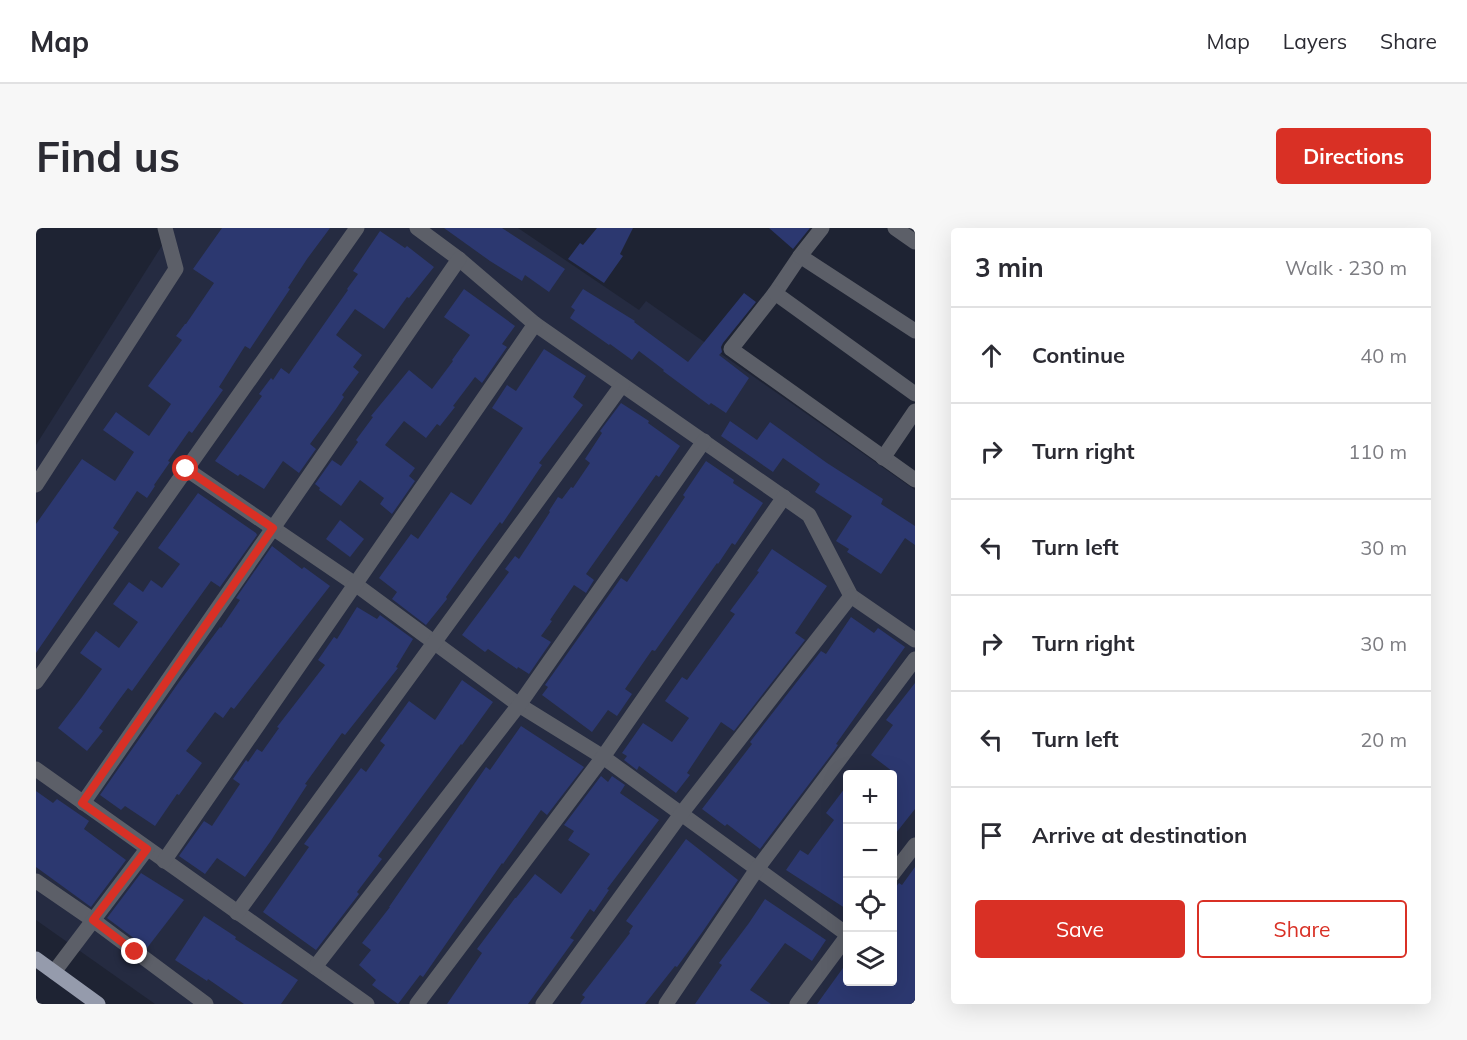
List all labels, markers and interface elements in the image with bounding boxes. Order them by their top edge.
text: Map [30,24,89,59]
text: Map [1207,28,1250,54]
text: Layers [1283,28,1347,54]
text: Share [1380,28,1437,54]
button: Directions [1276,128,1431,184]
text: Find us [36,130,180,183]
text: 3 min [975,251,1044,284]
text: Walk · 230 m [1285,255,1407,280]
icon: ahead [975,339,1008,372]
text: Continue [1032,341,1125,369]
text: 40 m [1360,343,1407,368]
icon: right [975,435,1008,468]
text: Turn right [1032,437,1135,465]
text: 110 m [1348,439,1407,464]
route start [172,455,198,481]
icon: left [975,531,1008,564]
text: Turn left [1032,533,1119,561]
text: 30 m [1360,535,1407,560]
icon: right [975,627,1008,660]
text: Turn right [1032,629,1135,657]
text: 30 m [1360,631,1407,656]
icon: left [975,723,1008,756]
text: Turn left [1032,725,1119,753]
text: 20 m [1360,727,1407,752]
map controls [843,770,897,986]
button: + [843,770,897,824]
icon: arrive [975,819,1008,852]
text: Arrive at destination [1032,821,1247,849]
button: − [843,824,897,878]
button: locate [843,878,897,932]
button: Save [975,900,1185,958]
button: Share [1197,900,1407,958]
button: layers [843,932,897,986]
route end [121,938,147,964]

